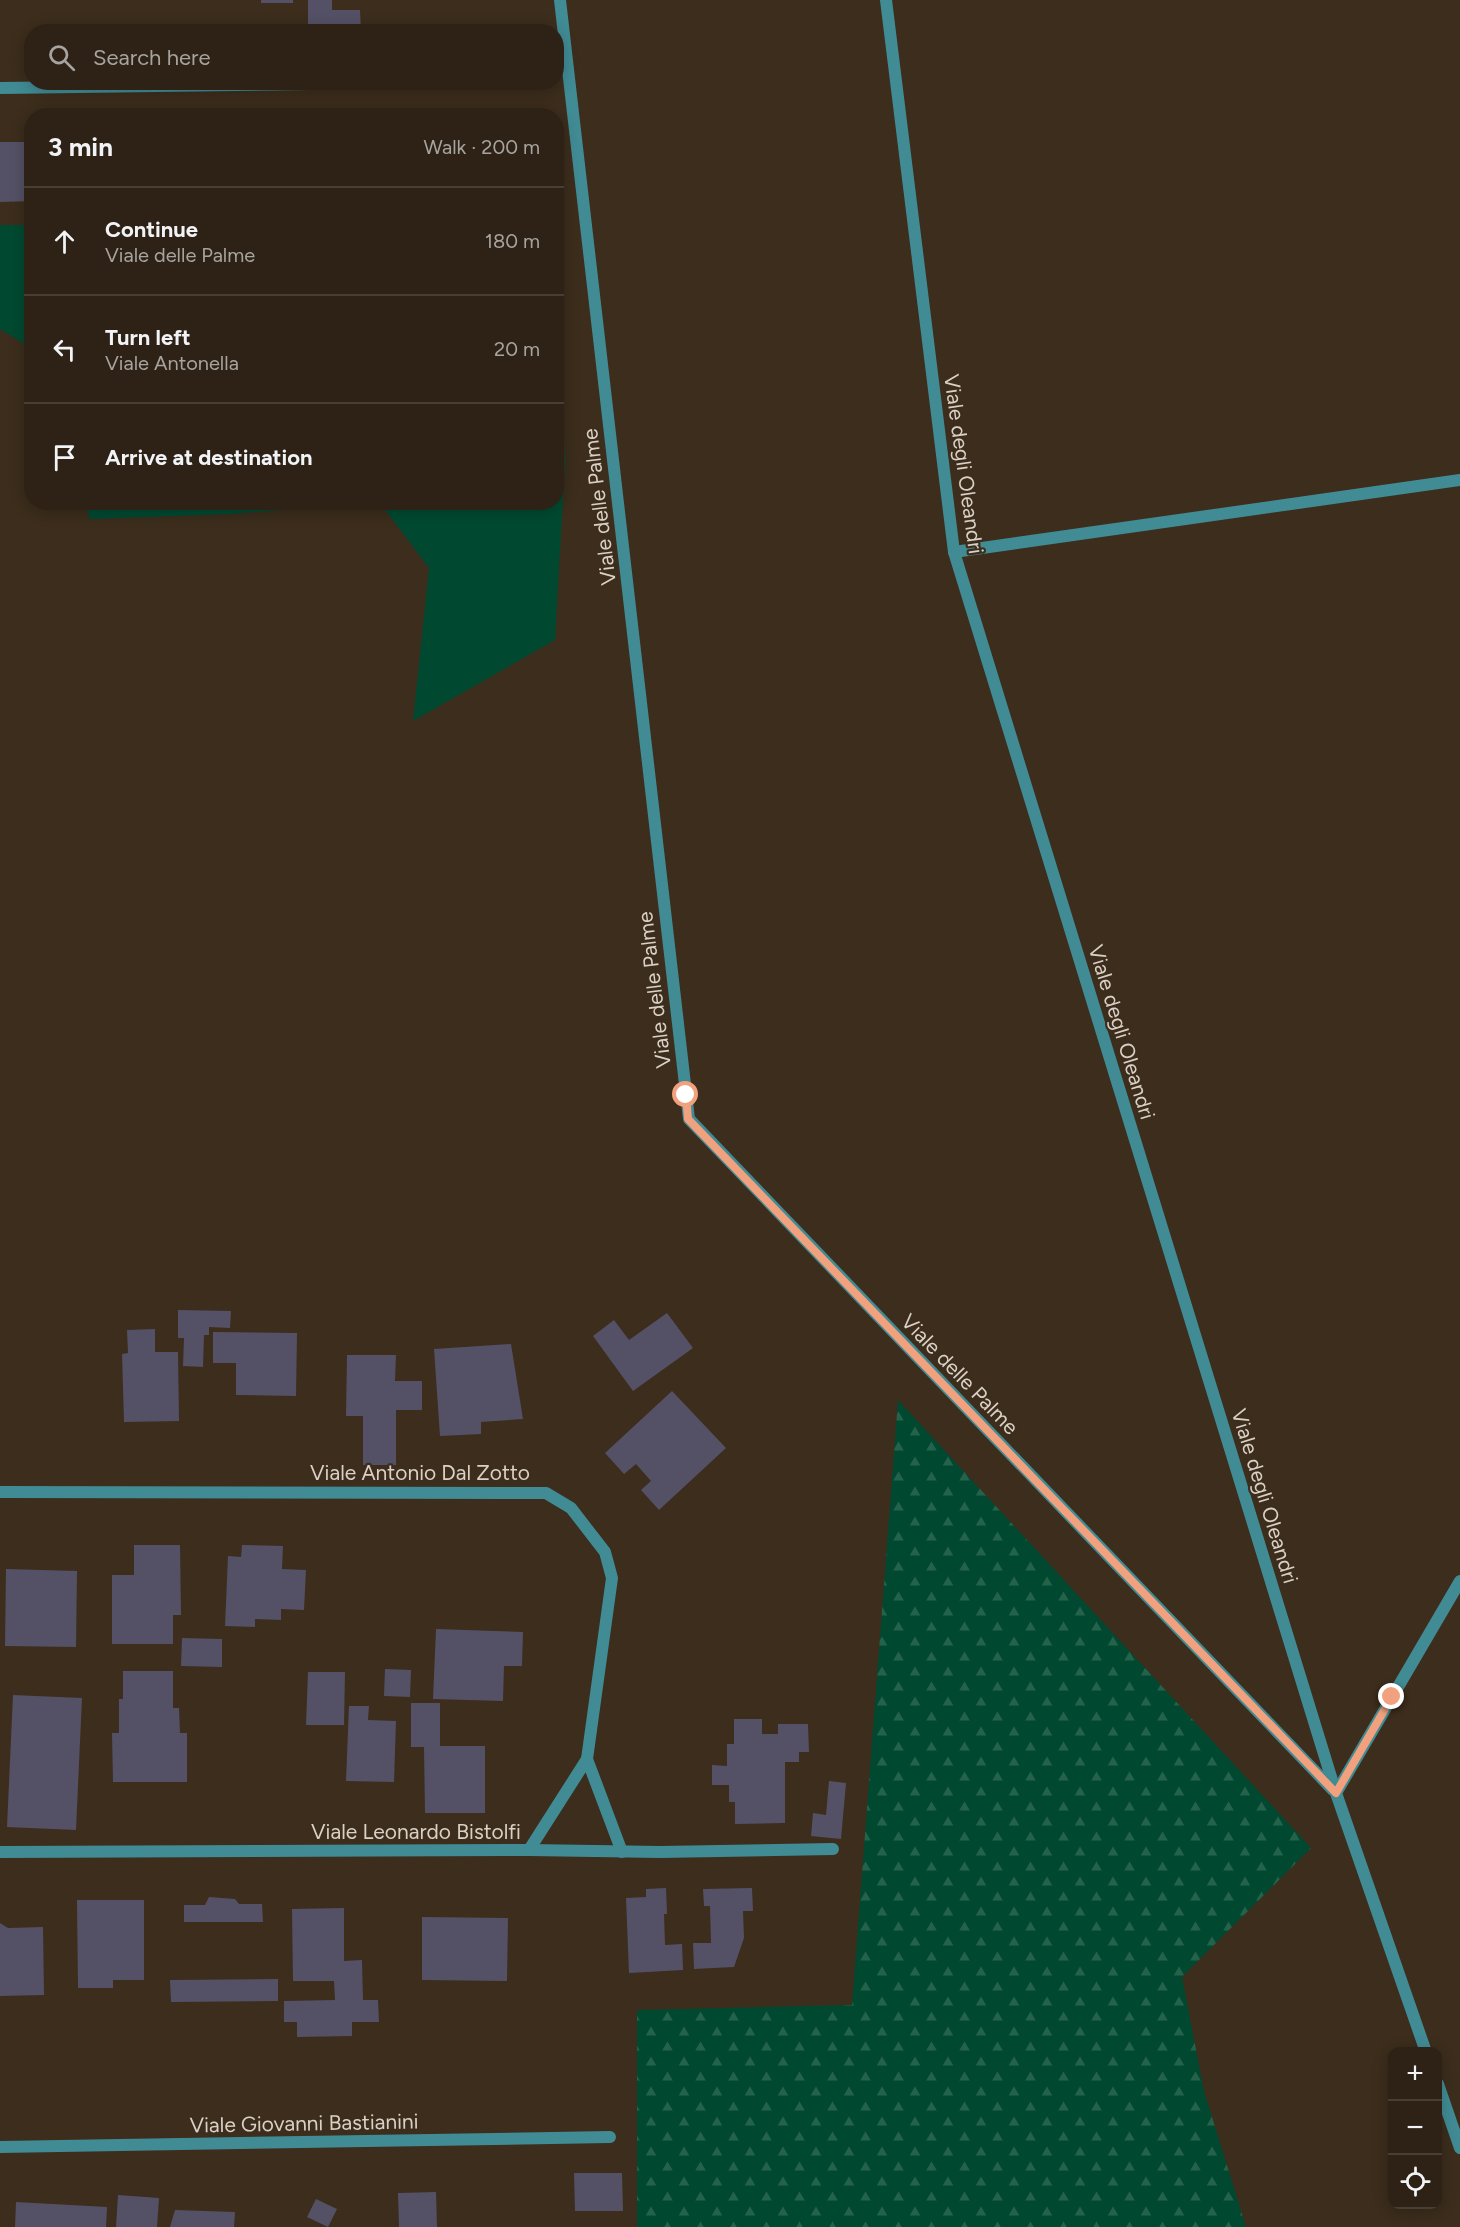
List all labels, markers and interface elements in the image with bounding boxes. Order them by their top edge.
search box [24,24,564,90]
icon: search [45,41,78,74]
text: Search here [93,44,211,71]
text: 3 min [48,131,113,163]
text: Walk · 200 m [424,135,540,159]
text: Continue [105,216,198,243]
icon: ahead [48,225,81,258]
text: 180 m [485,229,540,253]
text: Viale delle Palme [105,243,255,267]
text: Turn left [105,324,191,351]
icon: left [48,333,81,366]
text: 20 m [494,337,540,361]
text: Viale Antonella [105,351,239,375]
street label: Viale degli Oleandri [939,373,989,555]
street label: Viale delle Palme [577,427,621,587]
icon: arrive [48,441,81,474]
text: Arrive at destination [105,444,313,471]
street label: Viale delle Palme [632,910,676,1070]
street label: Viale degli Oleandri [1084,942,1160,1122]
route start [672,1081,698,1107]
street label: Viale delle Palme [896,1309,1024,1439]
street label: Viale degli Oleandri [1227,1406,1303,1586]
street label: Viale Antonio Dal Zotto [310,1460,530,1485]
route end [1378,1683,1404,1709]
street label: Viale Leonardo Bistolfi [311,1819,521,1844]
map controls [1388,2047,1442,2209]
button: + [1388,2047,1442,2101]
button: − [1388,2101,1442,2155]
street label: Viale Giovanni Bastianini [189,2109,419,2137]
button: locate [1388,2155,1442,2209]

